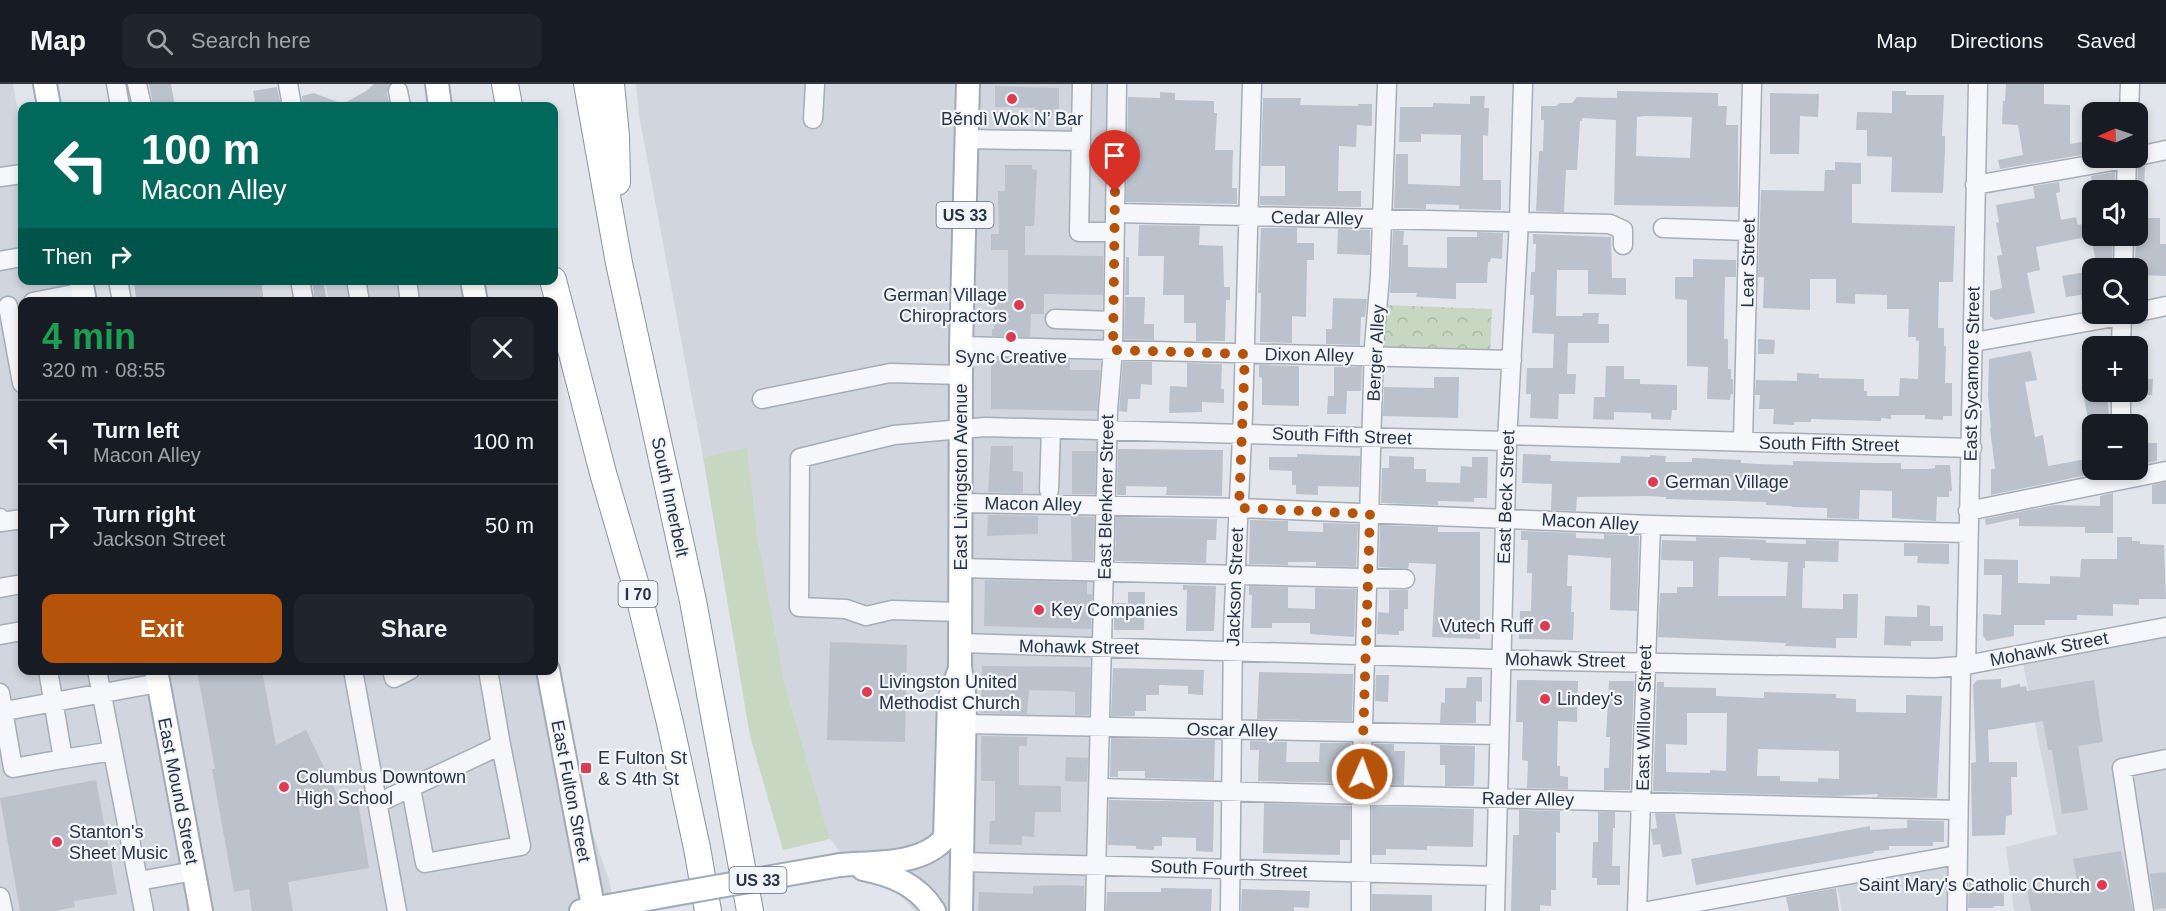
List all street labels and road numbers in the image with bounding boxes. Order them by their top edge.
road number: US 33 [936,202,994,228]
street label: Cedar Alley [1271,207,1363,229]
street label: Lear Street [1737,218,1759,308]
street label: East Sycamore Street [1960,286,1984,462]
street label: Berger Alley [1363,304,1389,402]
street label: Dixon Alley [1264,344,1354,366]
street label: East Livingston Avenue [951,384,971,570]
street label: East Blenkner Street [1095,414,1117,580]
street label: South Fifth Street [1272,424,1412,448]
street label: East Beck Street [1494,430,1518,564]
street label: South Fifth Street [1759,433,1899,455]
street label: South Innerbelt [648,435,692,559]
street label: Macon Alley [984,493,1082,515]
street label: Macon Alley [1541,509,1639,535]
street label: Jackson Street [1223,527,1247,647]
road number: I 70 [618,581,658,607]
street label: Mohawk Street [1988,628,2110,670]
street label: Mohawk Street [1019,636,1139,658]
street label: East Willow Street [1633,645,1655,791]
street label: Mohawk Street [1505,649,1625,671]
street label: East Mound Street [154,716,202,866]
street label: East Fulton Street [547,718,595,864]
street label: Oscar Alley [1186,719,1278,741]
street label: Rader Alley [1482,788,1574,810]
street label: South Fourth Street [1150,856,1308,882]
road number: US 33 [730,867,786,893]

